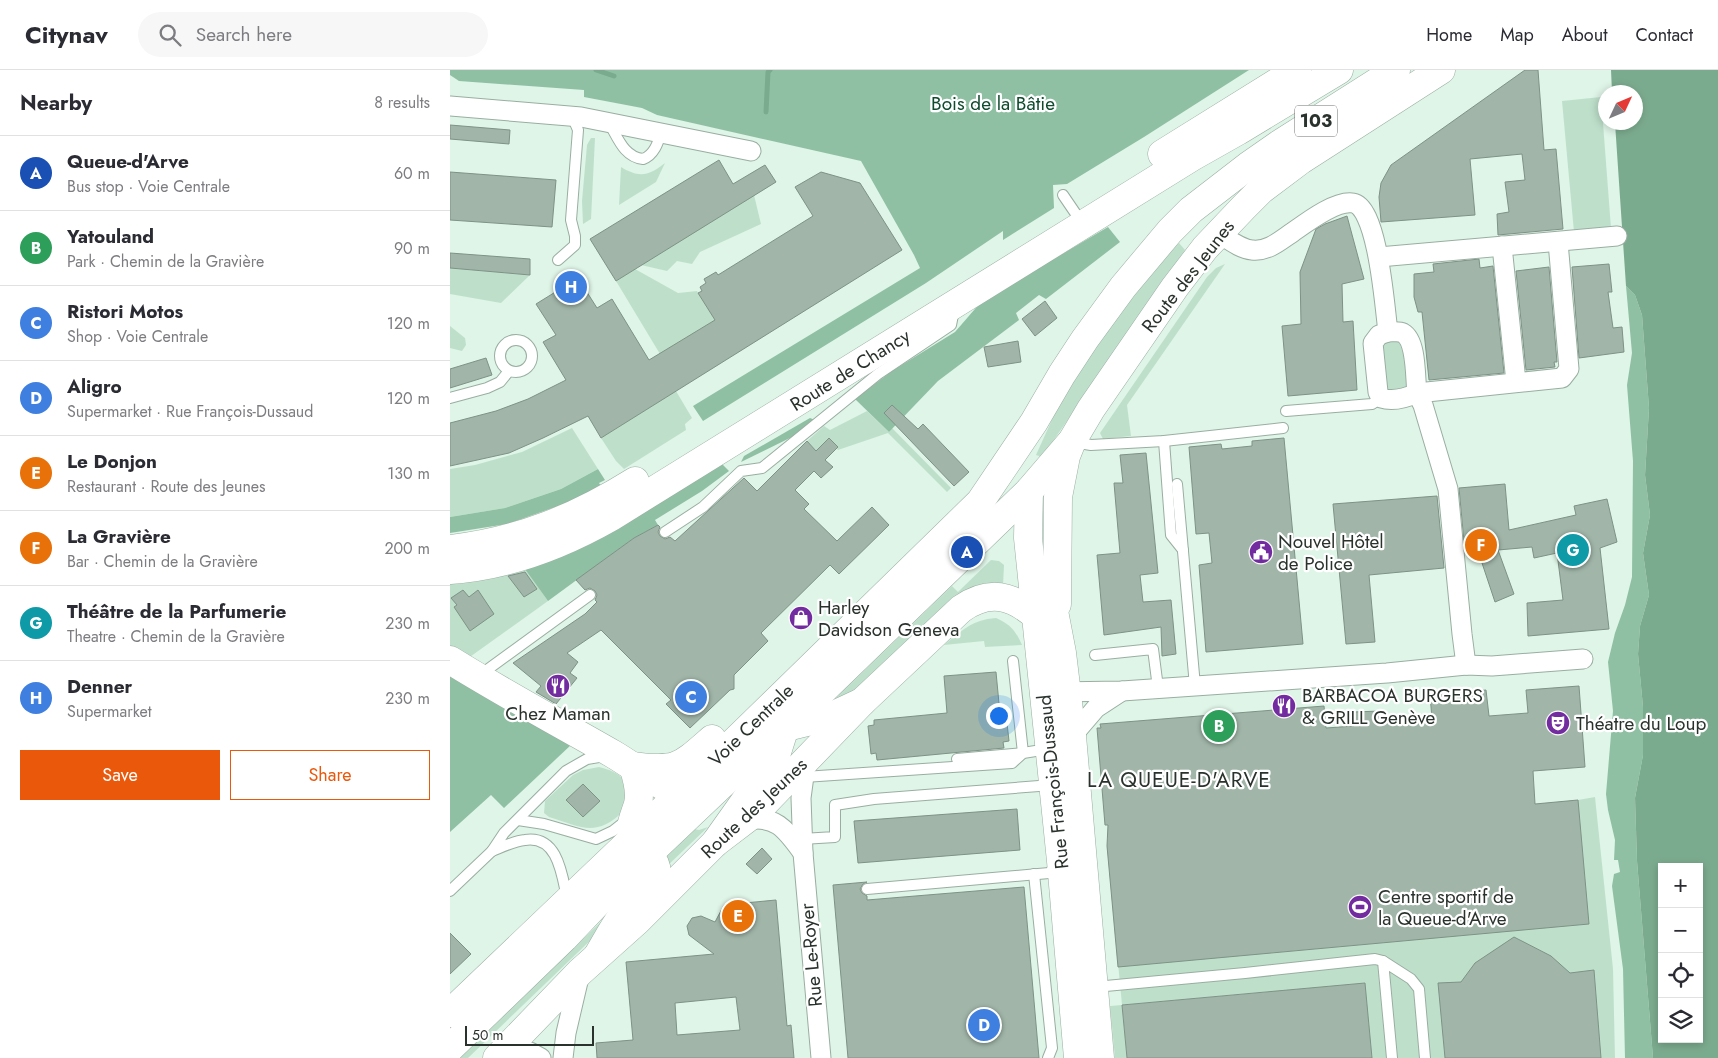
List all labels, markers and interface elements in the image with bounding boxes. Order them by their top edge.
search box [138,12,488,57]
text: Citynav [25,17,108,52]
icon: search [156,21,184,49]
text: Search here [196,21,292,48]
text: Home [1426,22,1472,48]
text: Map [1500,22,1534,48]
text: About [1562,22,1607,48]
text: Contact [1635,22,1693,48]
north arrow [1598,85,1643,130]
text: Nearby [20,88,92,118]
park label: Bois de la Bâtie [931,90,1055,117]
text: 8 results [374,91,430,114]
road number: 103 [1295,106,1337,136]
text: Queue-d'Arve [67,148,189,175]
text: A [30,162,42,185]
text: 60 m [394,162,430,185]
text: Bus stop · Voie Centrale [67,175,230,198]
street label: Route des Jeunes [1135,214,1241,338]
text: Yatouland [67,223,154,250]
text: B [31,237,41,260]
text: 90 m [394,237,430,260]
text: Park · Chemin de la Gravière [67,250,264,273]
pin: H [555,268,587,306]
text: Ristori Motos [67,298,183,325]
text: C [30,312,42,335]
text: 120 m [387,312,430,335]
street label: Route de Chancy [785,322,916,418]
text: Shop · Voie Centrale [67,325,208,348]
text: Aligro [67,373,122,400]
text: D [30,387,42,410]
text: 120 m [387,387,430,410]
text: Supermarket · Rue François-Dussaud [67,400,313,423]
text: Le Donjon [67,448,157,475]
text: E [31,462,41,485]
text: 130 m [387,462,430,485]
text: Restaurant · Route des Jeunes [67,475,266,498]
text: La Gravière [67,523,171,550]
pin: F [1465,526,1497,564]
place label: Nouvel Hôtel de Police [1278,528,1384,577]
pin: G [1557,531,1589,569]
pin: A [951,533,983,571]
text: F [32,537,40,560]
text: 200 m [384,537,430,560]
public building icon: Nouvel Hôtel de Police [1248,539,1274,565]
text: Bar · Chemin de la Gravière [67,550,258,573]
place label: Harley Davidson Geneva [818,594,959,643]
text: Théâtre de la Parfumerie [67,598,286,625]
shop icon: Harley Davidson Geneva [788,605,814,631]
text: G [29,612,43,635]
text: 230 m [385,612,430,635]
text: Theatre · Chemin de la Gravière [67,625,285,648]
text: Denner [67,673,132,700]
restaurant icon: Chez Maman [545,673,571,699]
street label: Voie Centrale [702,677,800,773]
pin: C [675,678,707,716]
place label: BARBACOA BURGERS & GRILL Genève [1302,682,1483,731]
text: H [30,687,42,710]
text: 230 m [385,687,430,710]
restaurant icon: BARBACOA BURGERS & GRILL Genève [1271,693,1297,719]
street label: Rue François-Dussaud [1030,694,1076,870]
text: Supermarket [67,700,152,723]
place label: Chez Maman [505,700,611,727]
your location [986,703,1012,729]
pin: B [1203,707,1235,745]
theatre icon: Théatre du Loup [1545,710,1571,736]
place label: Théatre du Loup [1576,710,1706,737]
button: Save [20,750,220,800]
button: Share [230,750,430,800]
street label: Route des Jeunes [695,751,813,865]
district label: LA QUEUE-D'ARVE [1087,765,1271,795]
map controls [1658,863,1703,1043]
button: + [1658,863,1703,908]
place label: Centre sportif de la Queue-d'Arve [1378,883,1514,932]
sports icon: Centre sportif de la Queue-d'Arve [1347,894,1373,920]
pin: E [722,897,754,935]
street label: Rue Le-Royer [793,902,829,1008]
button: − [1658,908,1703,953]
button: locate [1658,953,1703,998]
button: layers [1658,998,1703,1043]
pin: D [968,1006,1000,1044]
scale bar [465,1023,594,1046]
text: 50 m [472,1025,503,1045]

